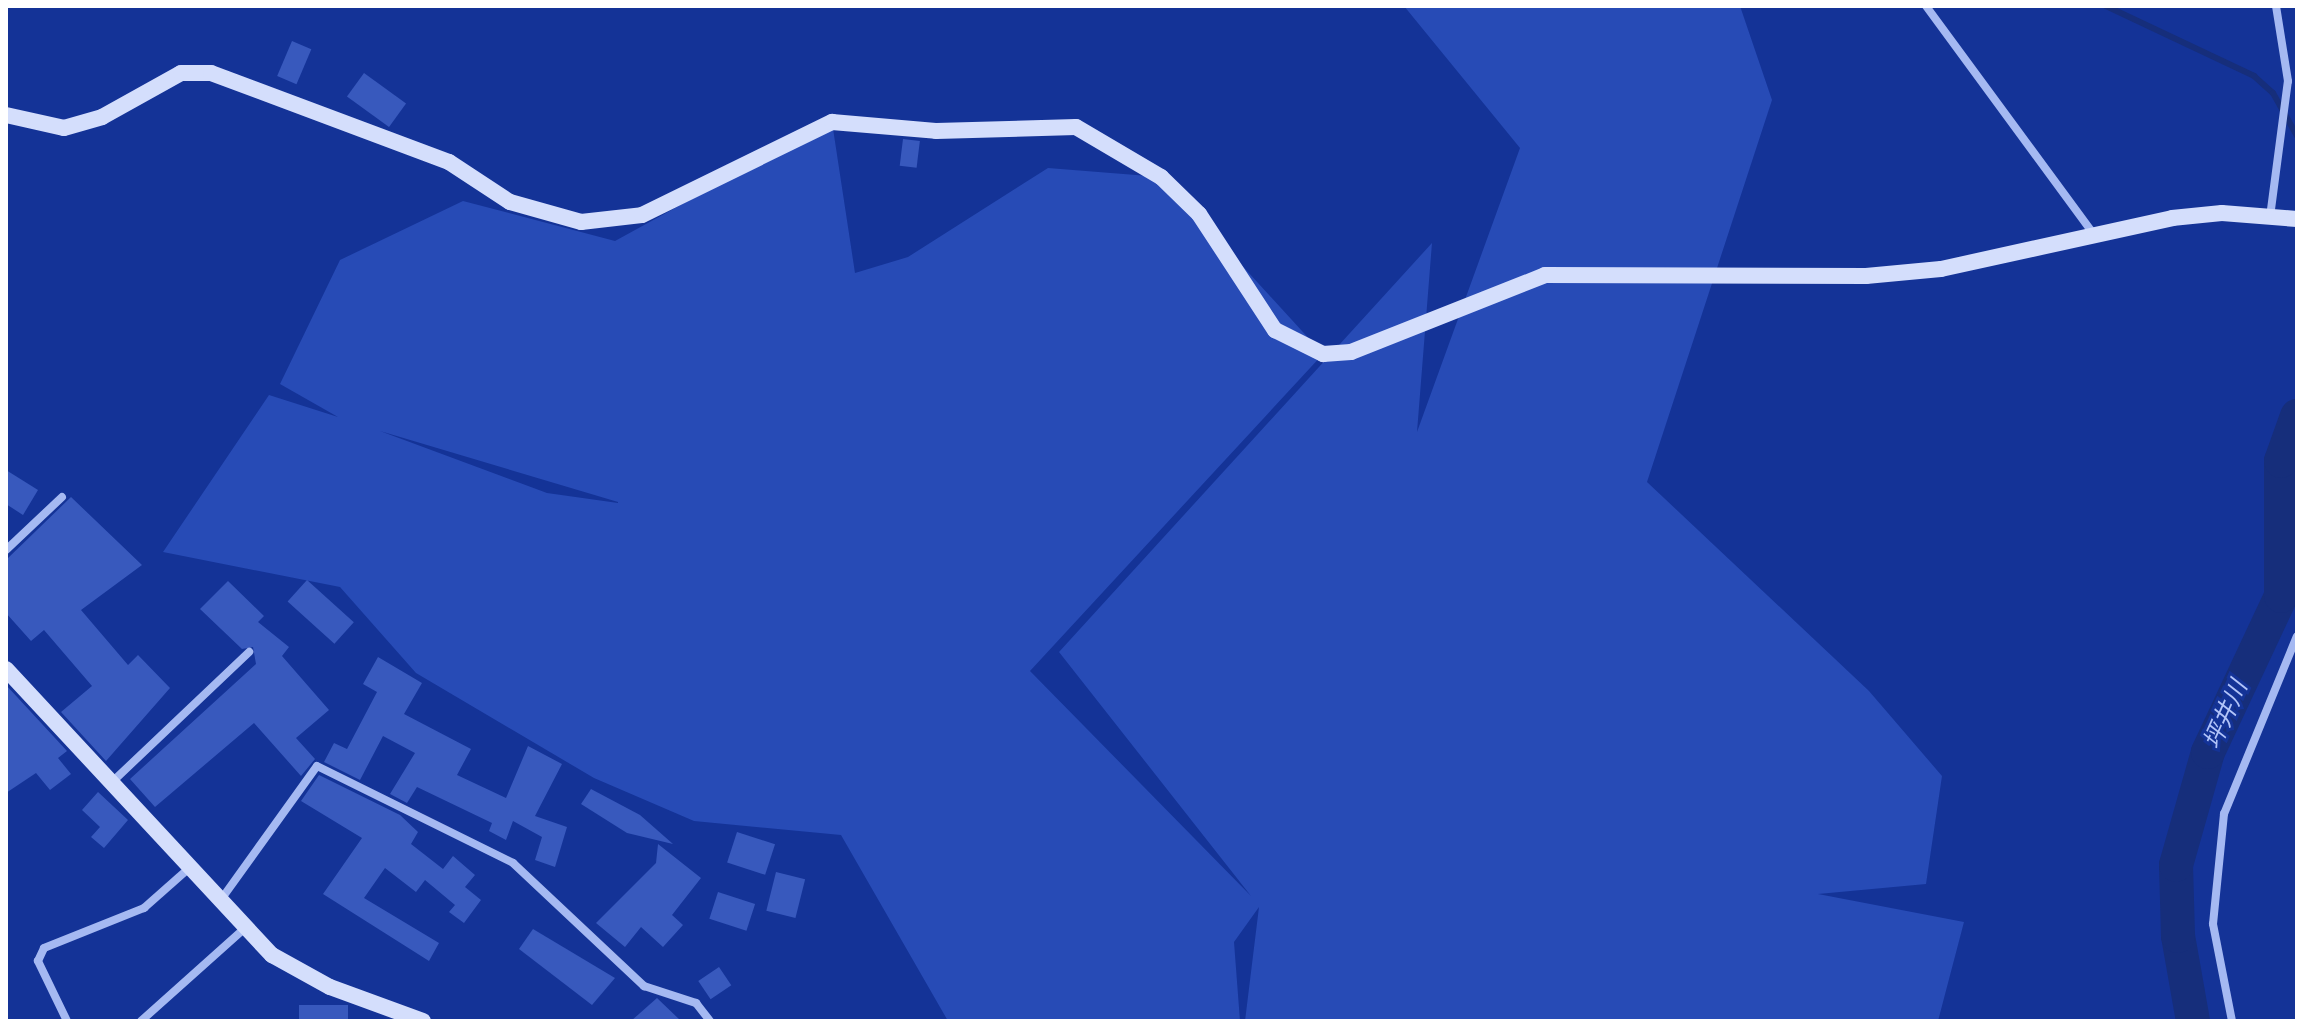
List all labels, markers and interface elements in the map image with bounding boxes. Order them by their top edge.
water label: 坪井川 [2198,676,2254,754]

